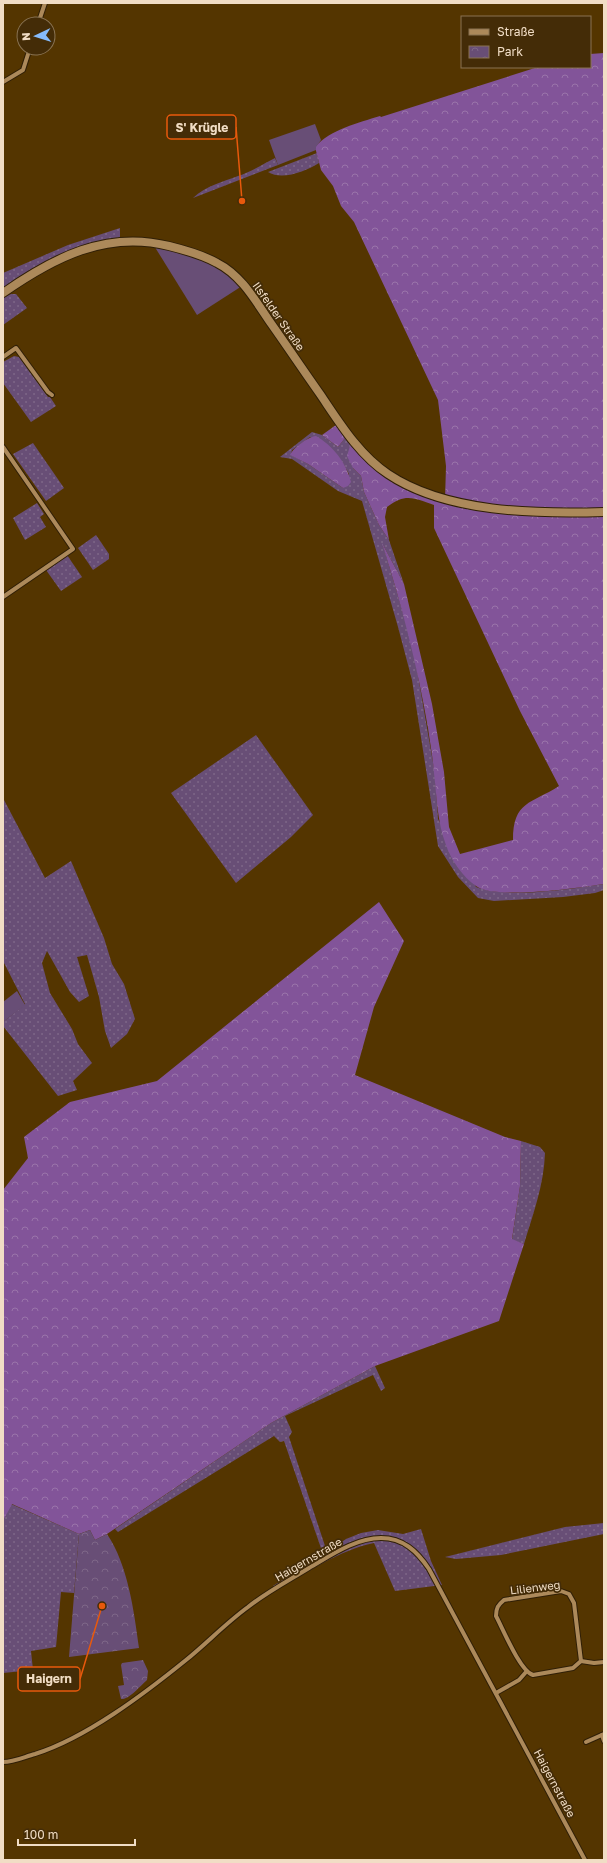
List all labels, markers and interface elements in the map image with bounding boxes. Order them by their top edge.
north arrow [16,16,56,56]
legend [461,16,591,68]
text: Straße [497,24,535,39]
text: N [19,32,32,41]
text: Park [497,44,523,59]
callout: S' Krügle [167,115,236,139]
text: S' Krügle [176,120,228,135]
street label: Ilsfelder Straße [250,279,308,353]
street label: Haigernstraße [272,1535,344,1583]
street label: Lilienweg [509,1577,561,1597]
callout: Haigern [18,1667,80,1691]
text: Haigern [26,1671,72,1686]
street label: Haigernstraße [532,1747,578,1819]
scale bar [18,1821,135,1847]
text: 100 m [24,1827,58,1842]

